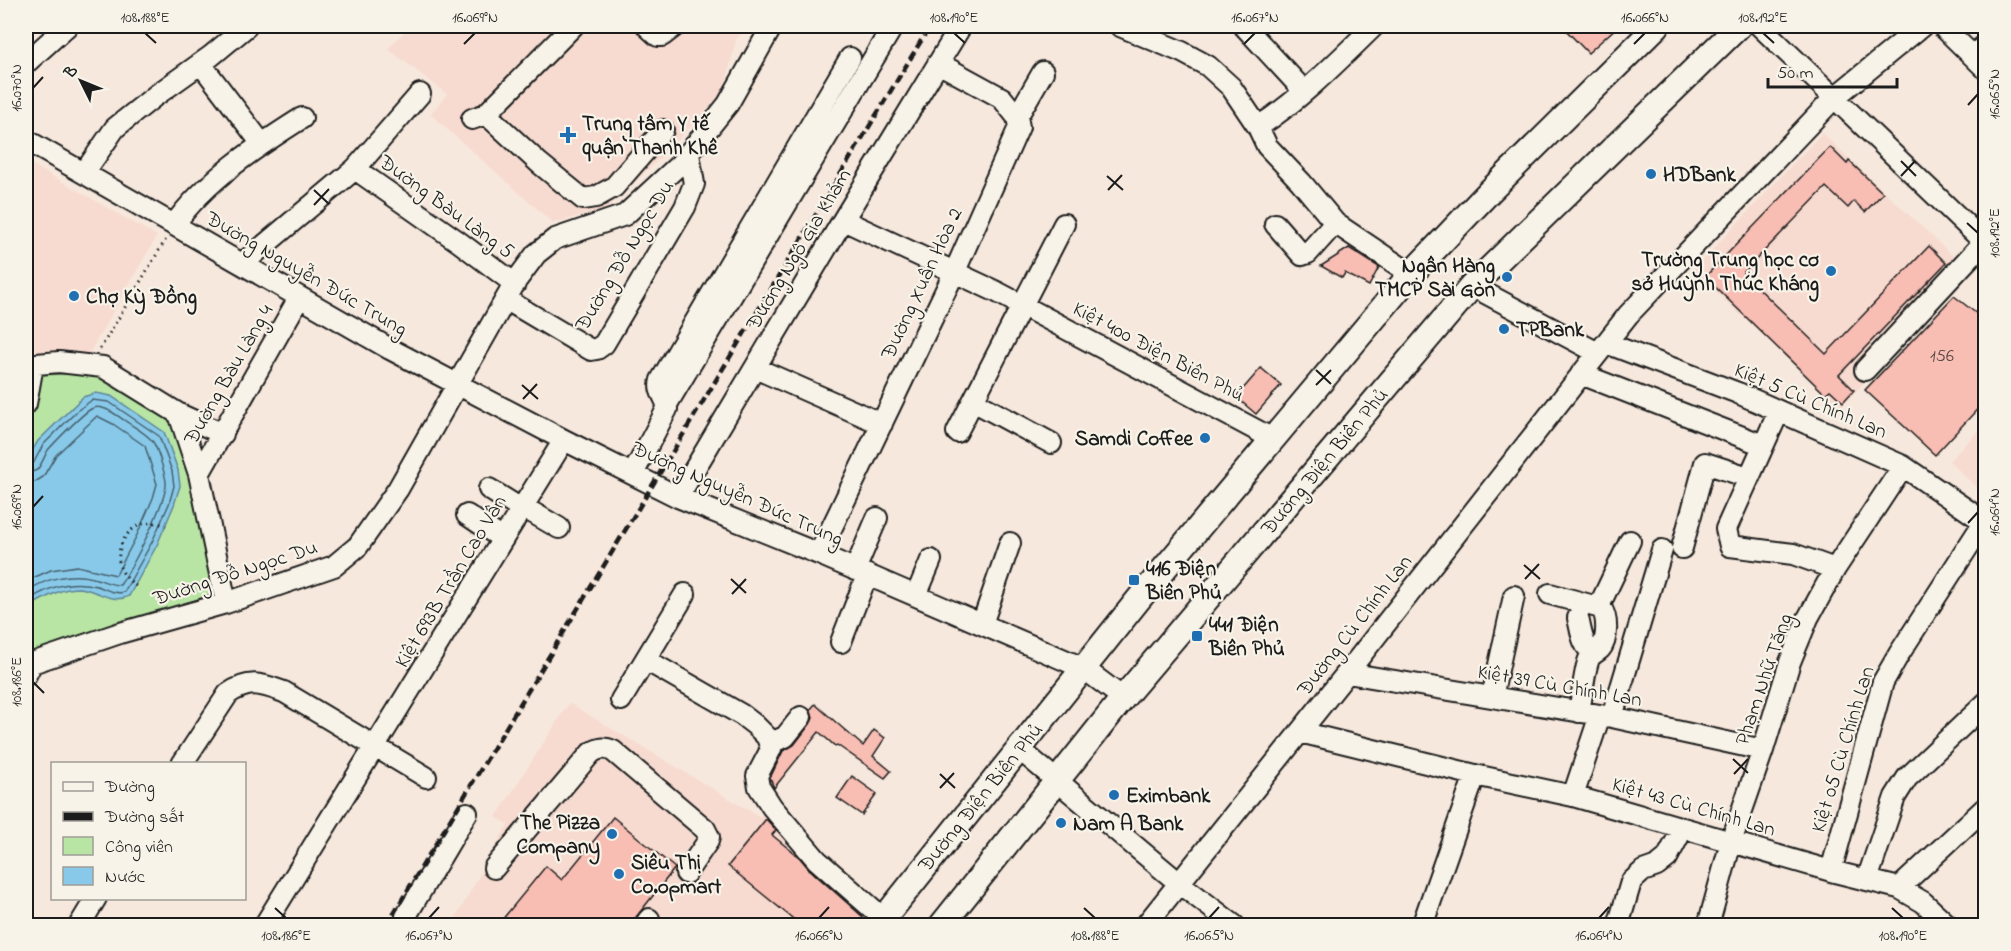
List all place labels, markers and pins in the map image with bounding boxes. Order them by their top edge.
place label: Trung tâm Y tế quận Thanh Khê [582,110,718,164]
marker: Trung tâm Y tế quận Thanh Khê [559,126,577,144]
place label: HDBank [1663,161,1736,191]
marker: HDBank [1644,167,1658,181]
place label: Trường Trung học cơ sở Huỳnh Thúc Kháng [1632,246,1819,302]
place label: Ngân Hàng TMCP Sài Gòn [1375,252,1495,306]
marker: Trường Trung học cơ sở Huỳnh Thúc Kháng [1824,264,1838,278]
marker: Ngân Hàng TMCP Sài Gòn [1500,270,1514,284]
place label: Chợ Kỳ Đồng [86,283,197,315]
marker: Chợ Kỳ Đồng [67,289,81,303]
place label: TPBank [1516,316,1585,346]
marker: TPBank [1497,322,1511,336]
place label: Samdi Coffee [1075,425,1194,455]
marker: Samdi Coffee [1198,431,1212,445]
place label: 416 Điện Biên Phủ [1145,555,1222,609]
marker: 416 Điện Biên Phủ [1127,573,1141,587]
place label: 441 Điện Biên Phủ [1208,611,1285,665]
marker: 441 Điện Biên Phủ [1190,629,1204,643]
place label: Eximbank [1126,782,1211,812]
marker: Eximbank [1107,788,1121,802]
place label: The Pizza Company [516,809,600,865]
place label: Nam A Bank [1073,810,1184,840]
marker: Nam A Bank [1054,816,1068,830]
marker: The Pizza Company [605,827,619,841]
place label: Siêu Thị Co.opmart [631,849,722,903]
marker: Siêu Thị Co.opmart [612,867,626,881]

